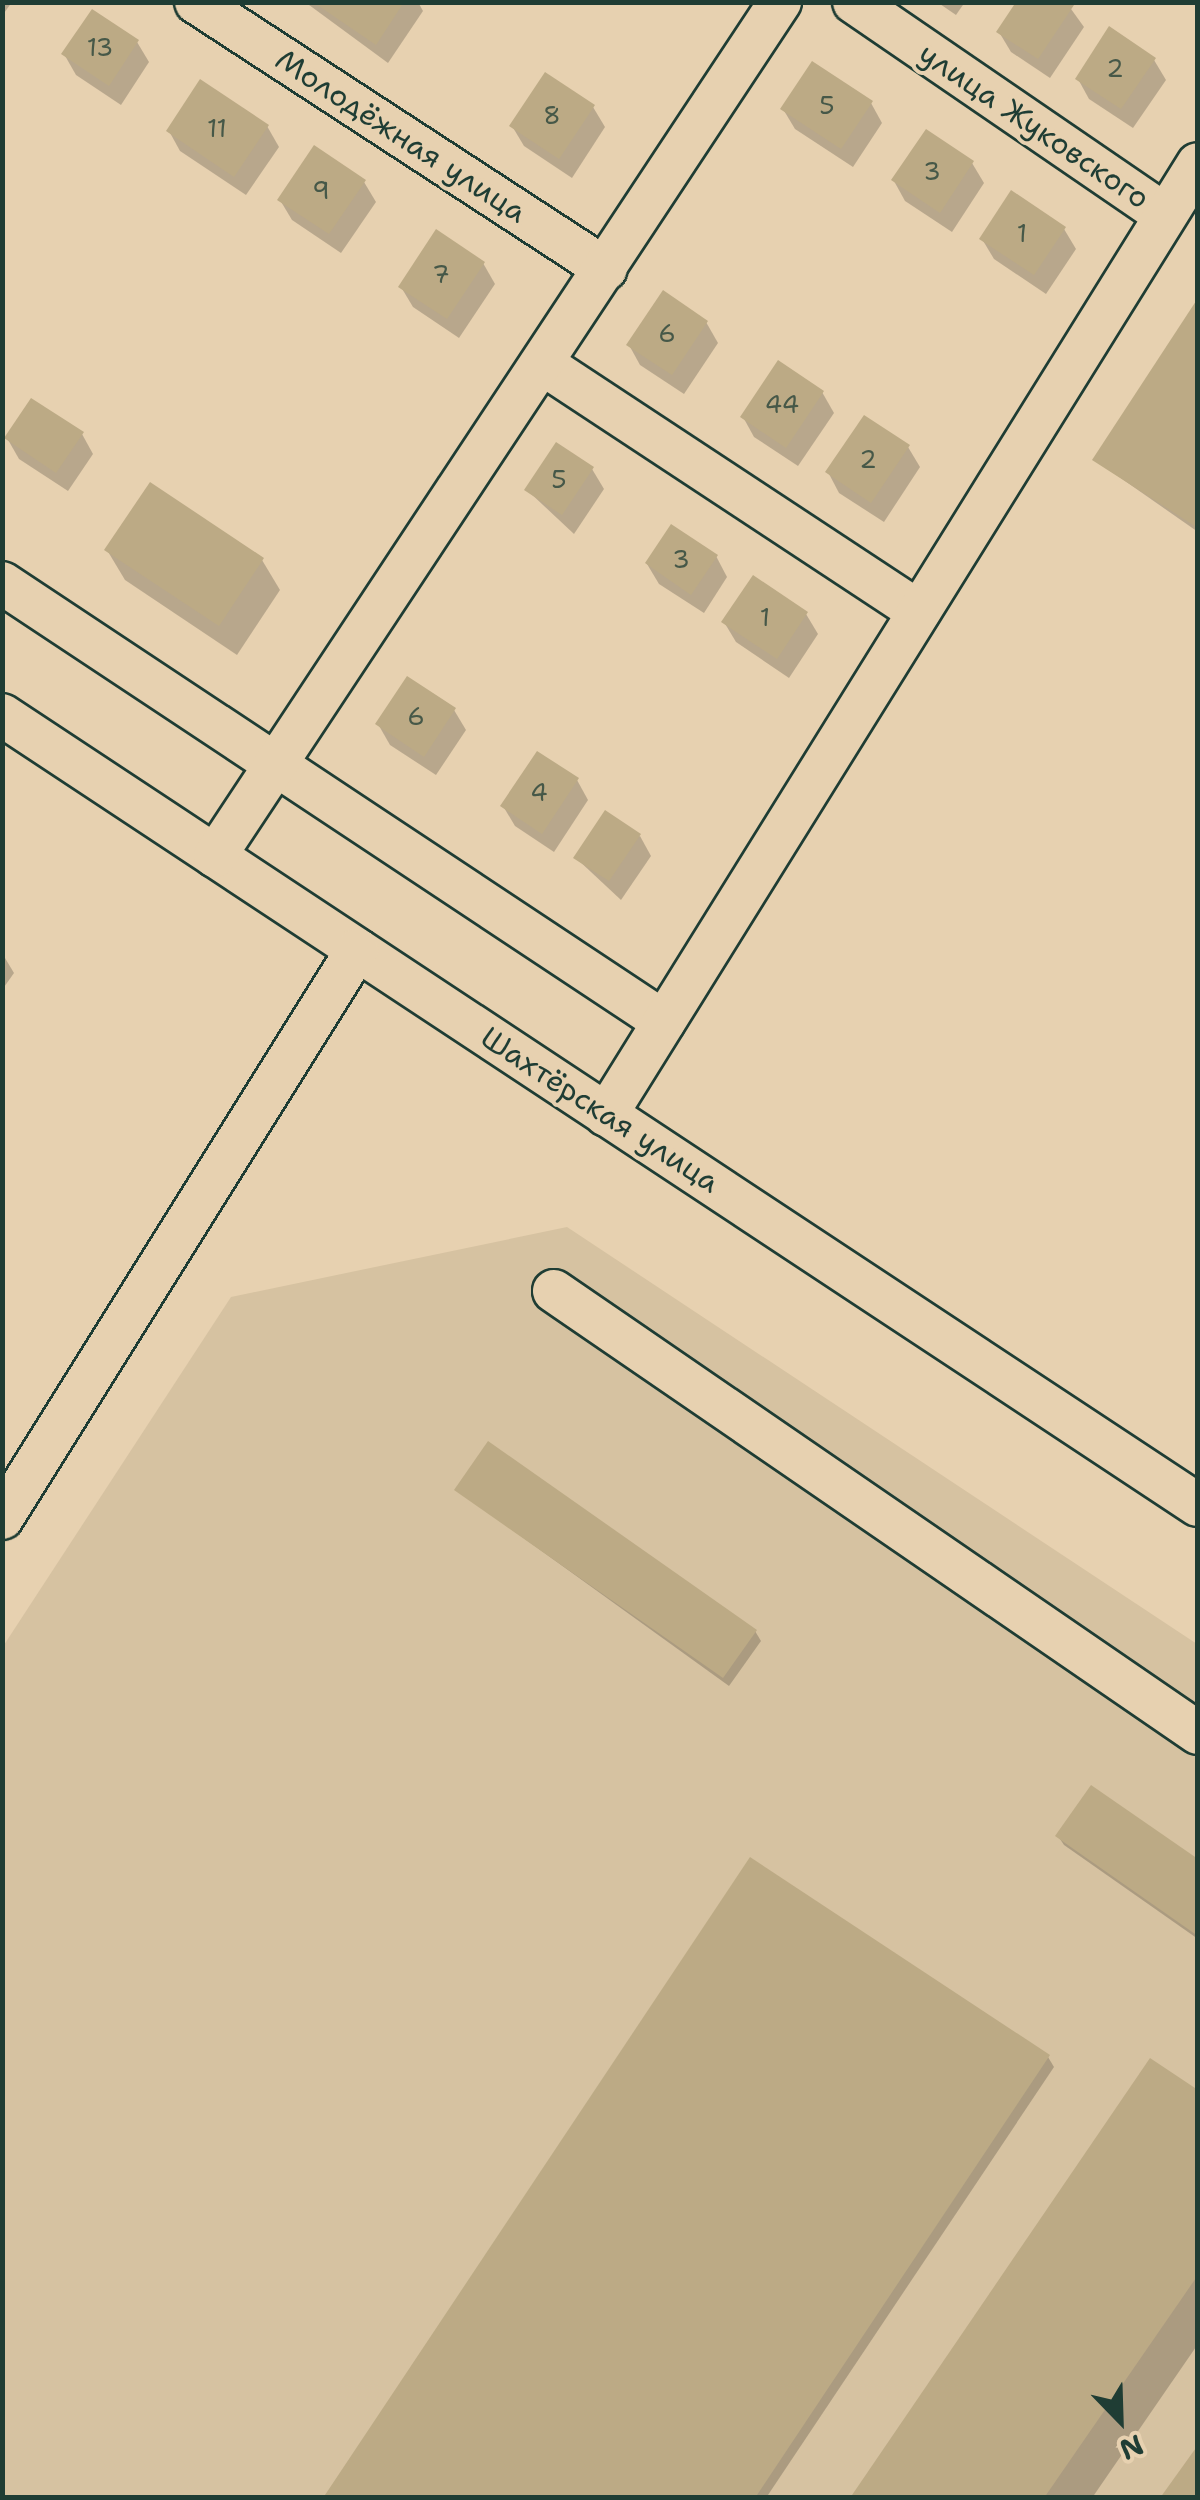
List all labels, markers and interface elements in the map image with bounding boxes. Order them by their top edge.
house number: 13 [87,32,113,62]
street label: улица Жуковского [912,35,1156,217]
street label: Молодёжная улица [269,41,533,231]
house number: 2 [1106,53,1124,83]
house number: 5 [819,90,835,120]
house number: 8 [543,100,561,130]
house number: 11 [207,113,227,143]
house number: 3 [923,156,941,186]
house number: 9 [312,175,330,205]
house number: 1 [1017,218,1027,248]
house number: 7 [432,259,450,289]
house number: 6 [658,318,676,348]
house number: 44 [765,389,799,419]
house number: 2 [859,444,877,474]
house number: 5 [551,464,567,494]
house number: 3 [672,544,690,574]
house number: 1 [760,602,770,632]
house number: 6 [407,701,425,731]
house number: 4 [530,777,548,807]
street label: Шахтёрская улица [474,1019,726,1201]
north arrow [1070,2370,1170,2470]
text: N [1114,2426,1149,2469]

